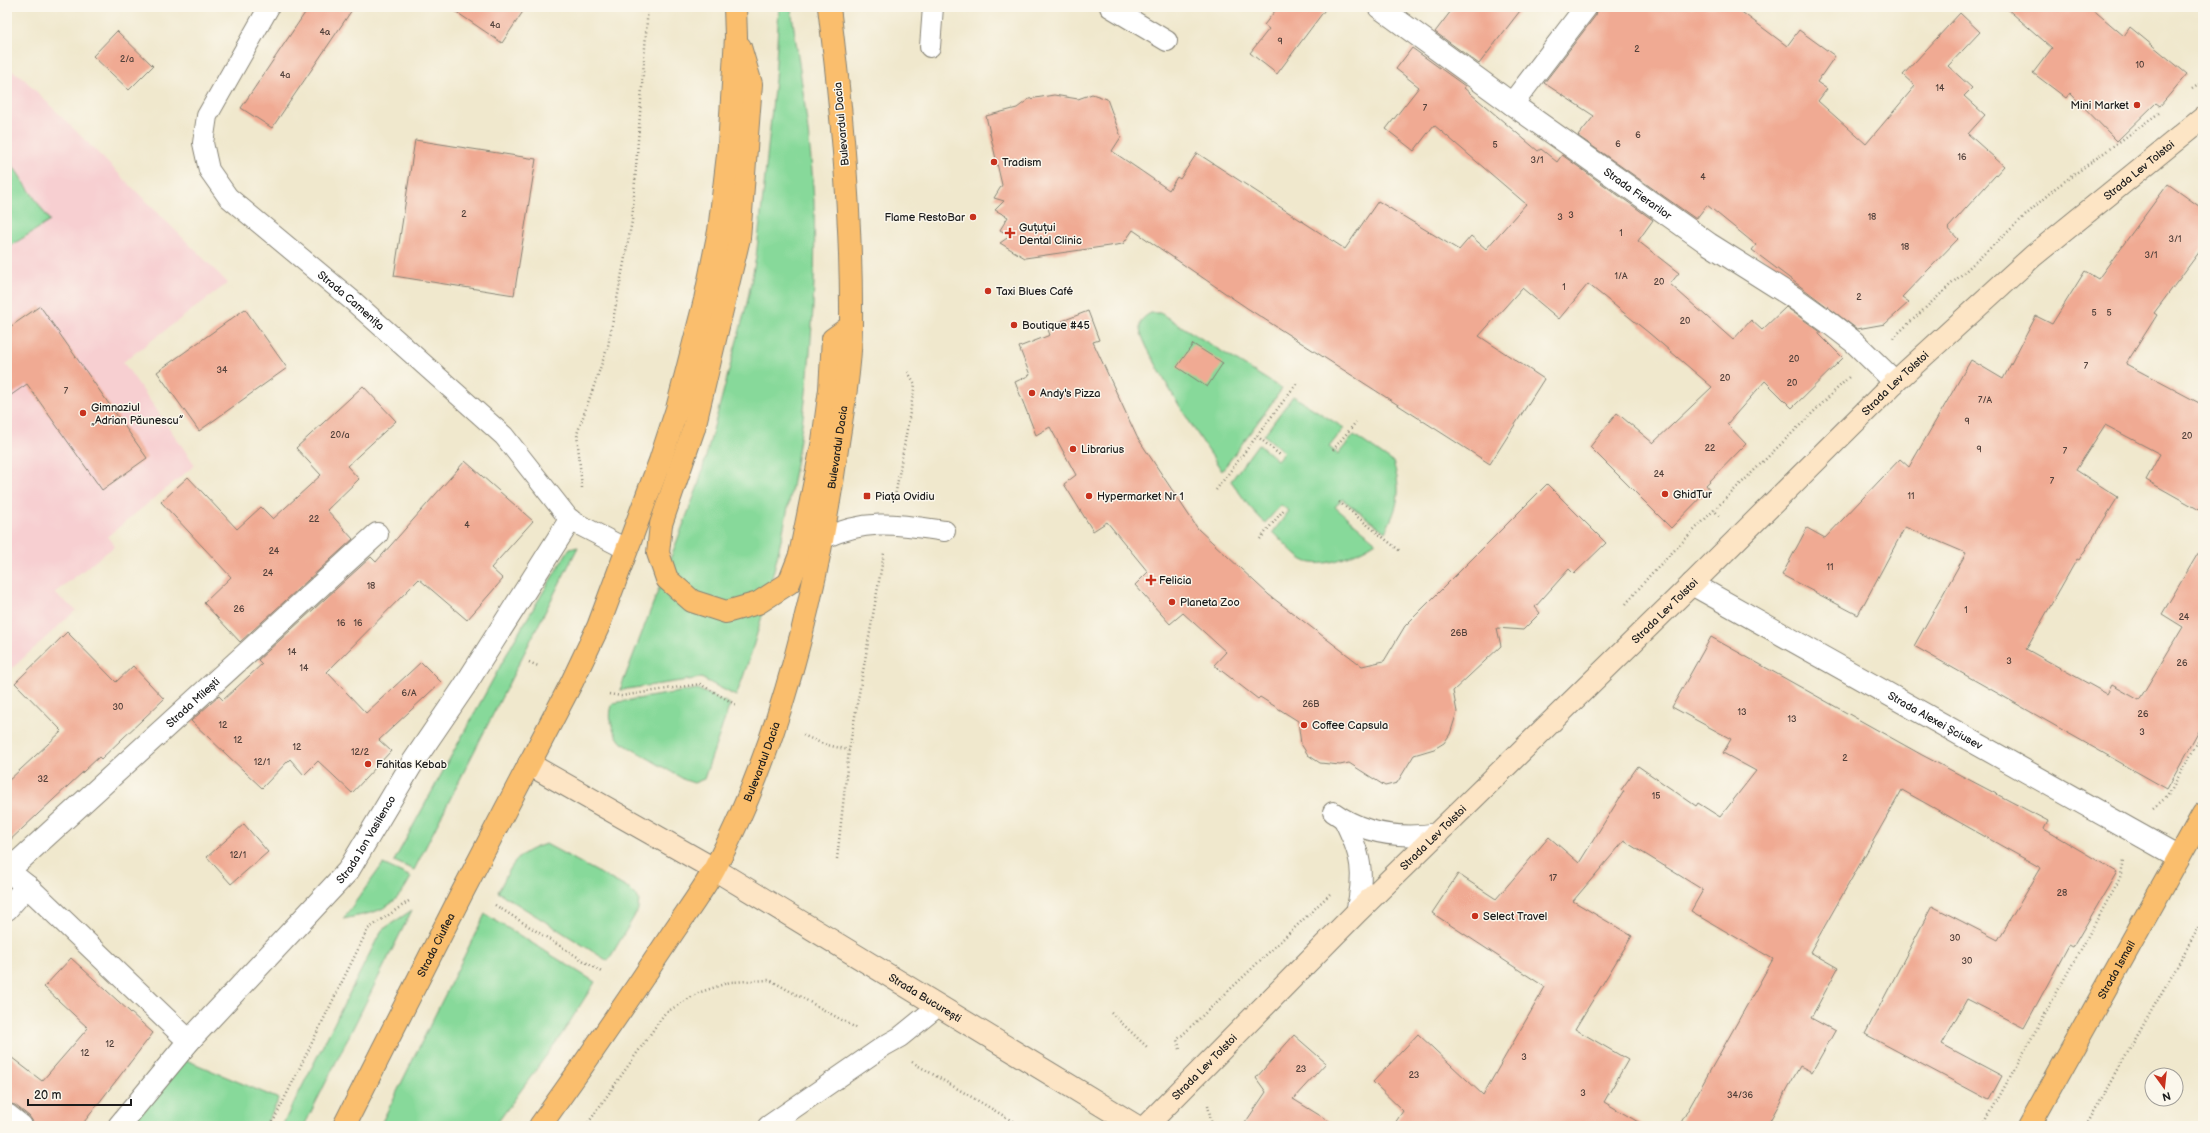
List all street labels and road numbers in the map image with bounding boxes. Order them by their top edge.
street label: Bulevardul Dacia [831,81,852,166]
street label: Strada Lev Tolstoi [2101,138,2177,203]
street label: Strada Fierarilor [1601,165,1675,223]
street label: Strada Camenița [315,268,387,333]
street label: Strada Lev Tolstoi [1859,349,1931,418]
street label: Bulevardul Dacia [825,405,851,490]
street label: Strada Lev Tolstoi [1629,576,1701,646]
street label: Strada Milești [163,675,222,731]
street label: Strada Alexei Șciusev [1886,689,1985,753]
street label: Bulevardul Dacia [741,720,783,804]
street label: Strada Ion Vasilenco [334,793,399,886]
street label: Strada Lev Tolstoi [1398,803,1469,873]
street label: Strada Ciuflea [415,911,458,979]
street label: Strada Ismail [2095,938,2138,1001]
street label: Strada București [886,971,964,1025]
street label: Strada Lev Tolstoi [1169,1032,1240,1103]

